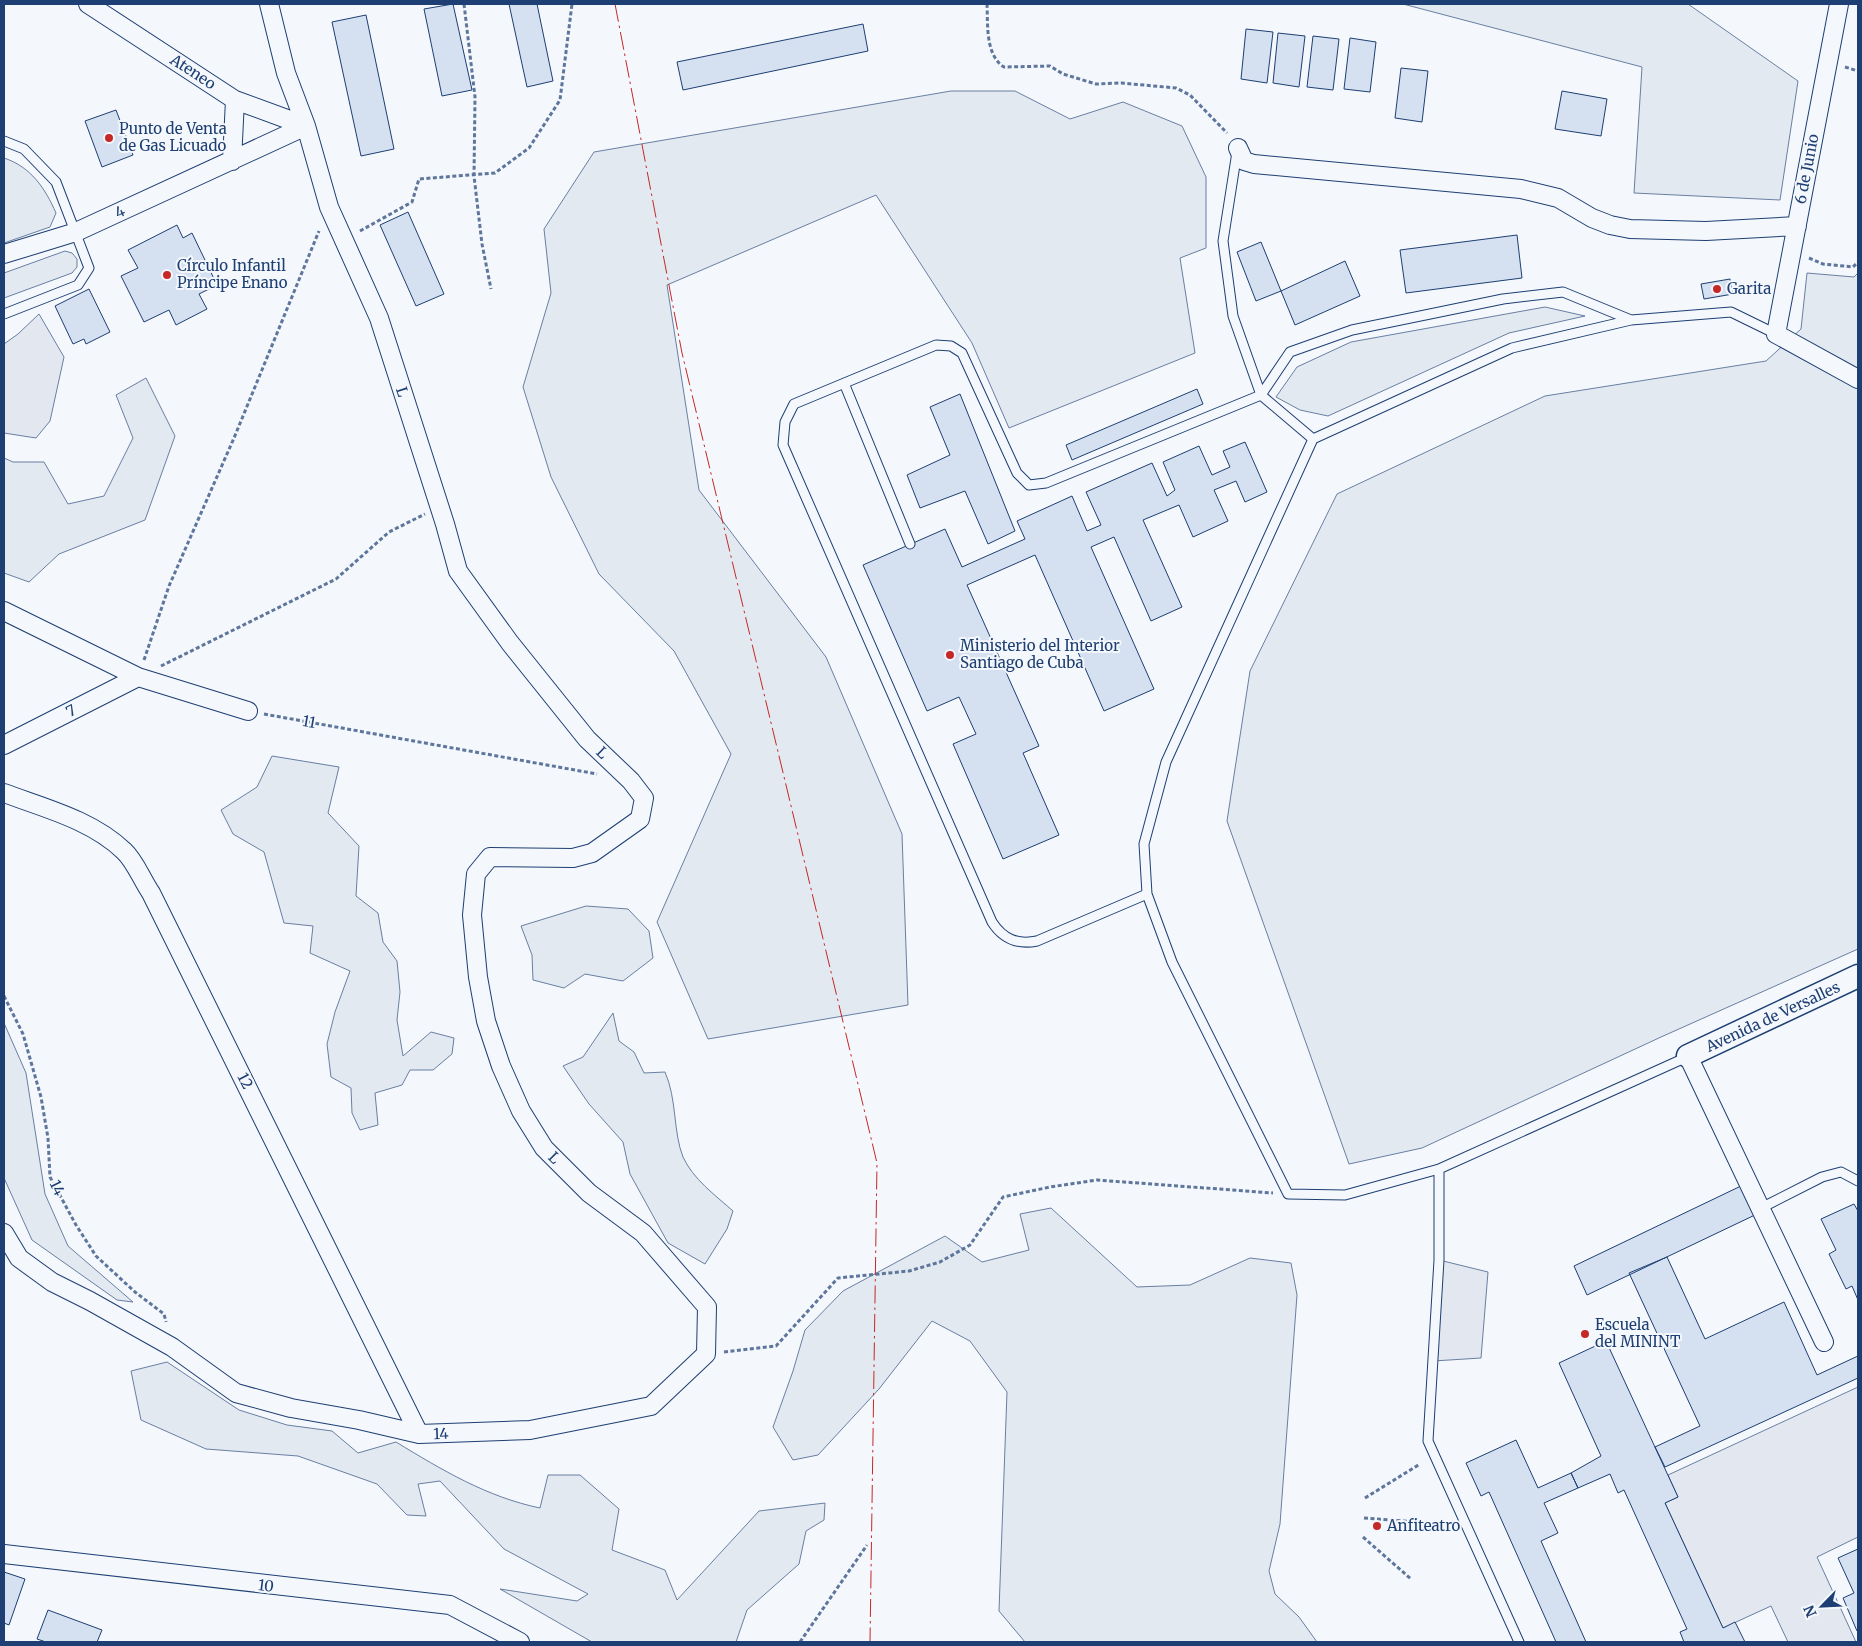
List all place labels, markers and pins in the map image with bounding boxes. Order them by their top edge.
place label: Punto de Venta de Gas Licuado [119,119,227,155]
marker: Punto de Venta de Gas Licuado [103,132,115,144]
place label: Círculo Infantil Príncipe Enano [177,256,288,292]
marker: Círculo Infantil Príncipe Enano [161,269,173,281]
place label: Garita [1727,279,1771,298]
marker: Garita [1711,283,1723,295]
place label: Ministerio del Interior Santiago de Cuba [960,636,1120,672]
marker: Ministerio del Interior Santiago de Cuba [944,649,956,661]
place label: Escuela del MININT [1595,1315,1681,1351]
marker: Escuela del MININT [1579,1328,1591,1340]
place label: Anfiteatro [1386,1516,1461,1535]
marker: Anfiteatro [1371,1520,1383,1532]

